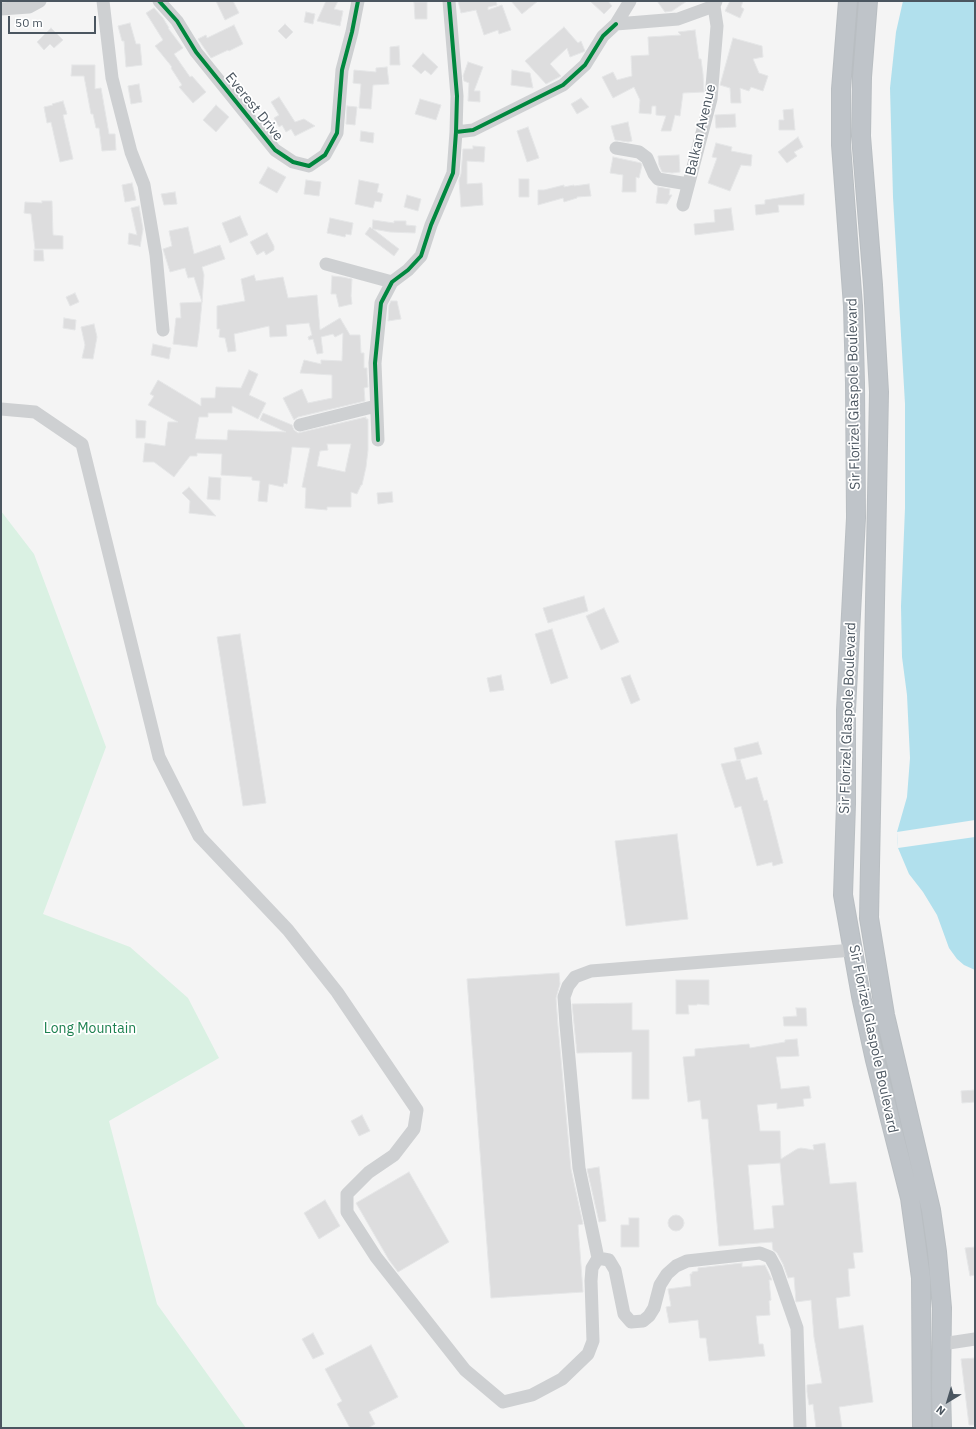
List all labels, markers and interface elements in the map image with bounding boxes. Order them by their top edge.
scale bar [10,8,98,34]
text: 50 m [15,15,43,30]
street label: Everest Drive [221,70,287,144]
street label: Balkan Avenue [682,83,720,177]
street label: Sir Florizel Glaspole Boulevard [844,298,864,490]
street label: Sir Florizel Glaspole Boulevard [836,622,860,814]
street label: Sir Florizel Glaspole Boulevard [845,944,901,1134]
park label: Long Mountain [44,1021,136,1037]
north arrow [928,1381,968,1421]
text: N [933,1402,948,1418]

